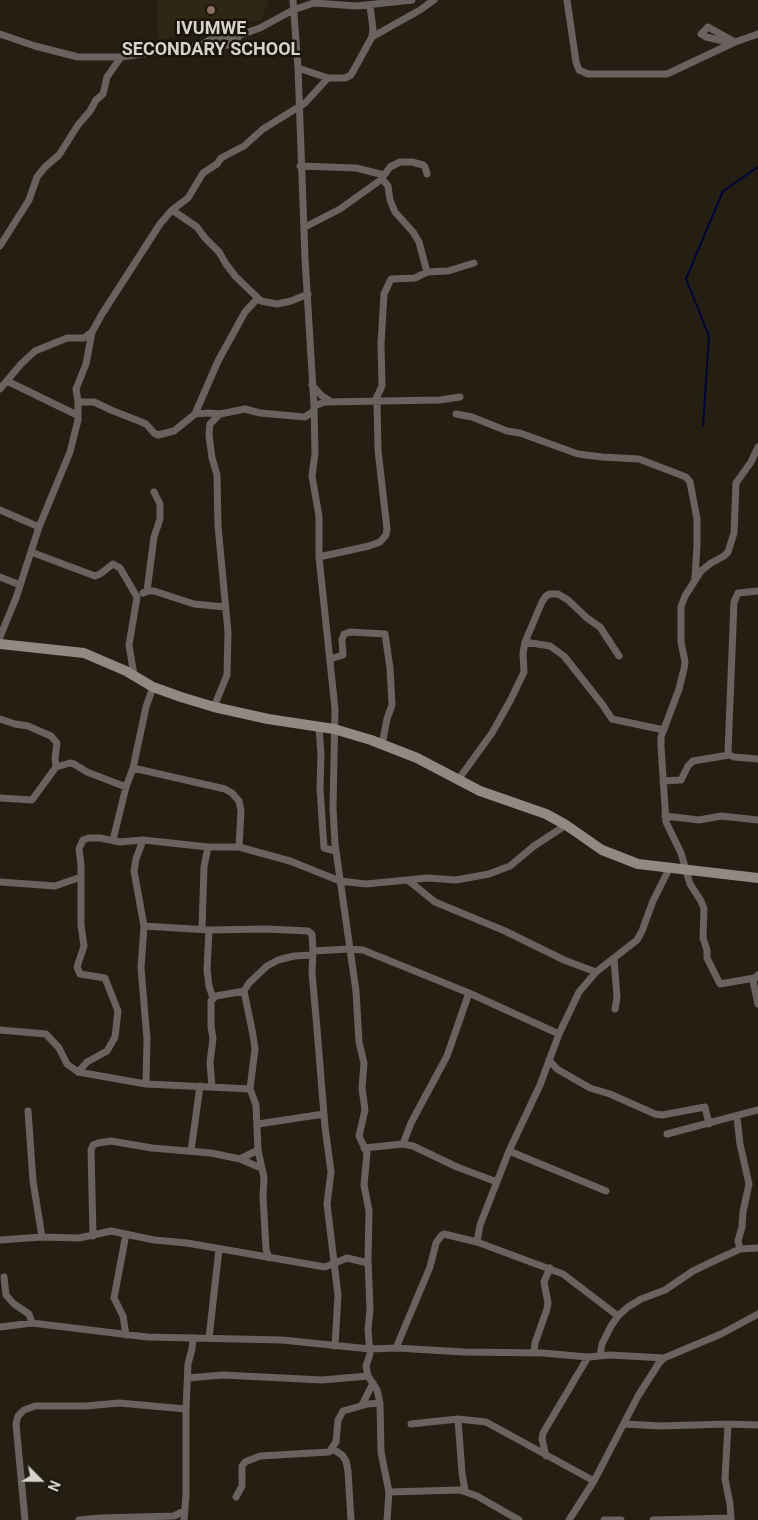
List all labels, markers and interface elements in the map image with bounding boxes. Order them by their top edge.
marker: IVUMWE SECONDARY SCHOOL [205,4,217,16]
place label: IVUMWE SECONDARY SCHOOL [122,18,300,60]
north arrow [15,1455,65,1505]
text: N [45,1478,63,1494]

